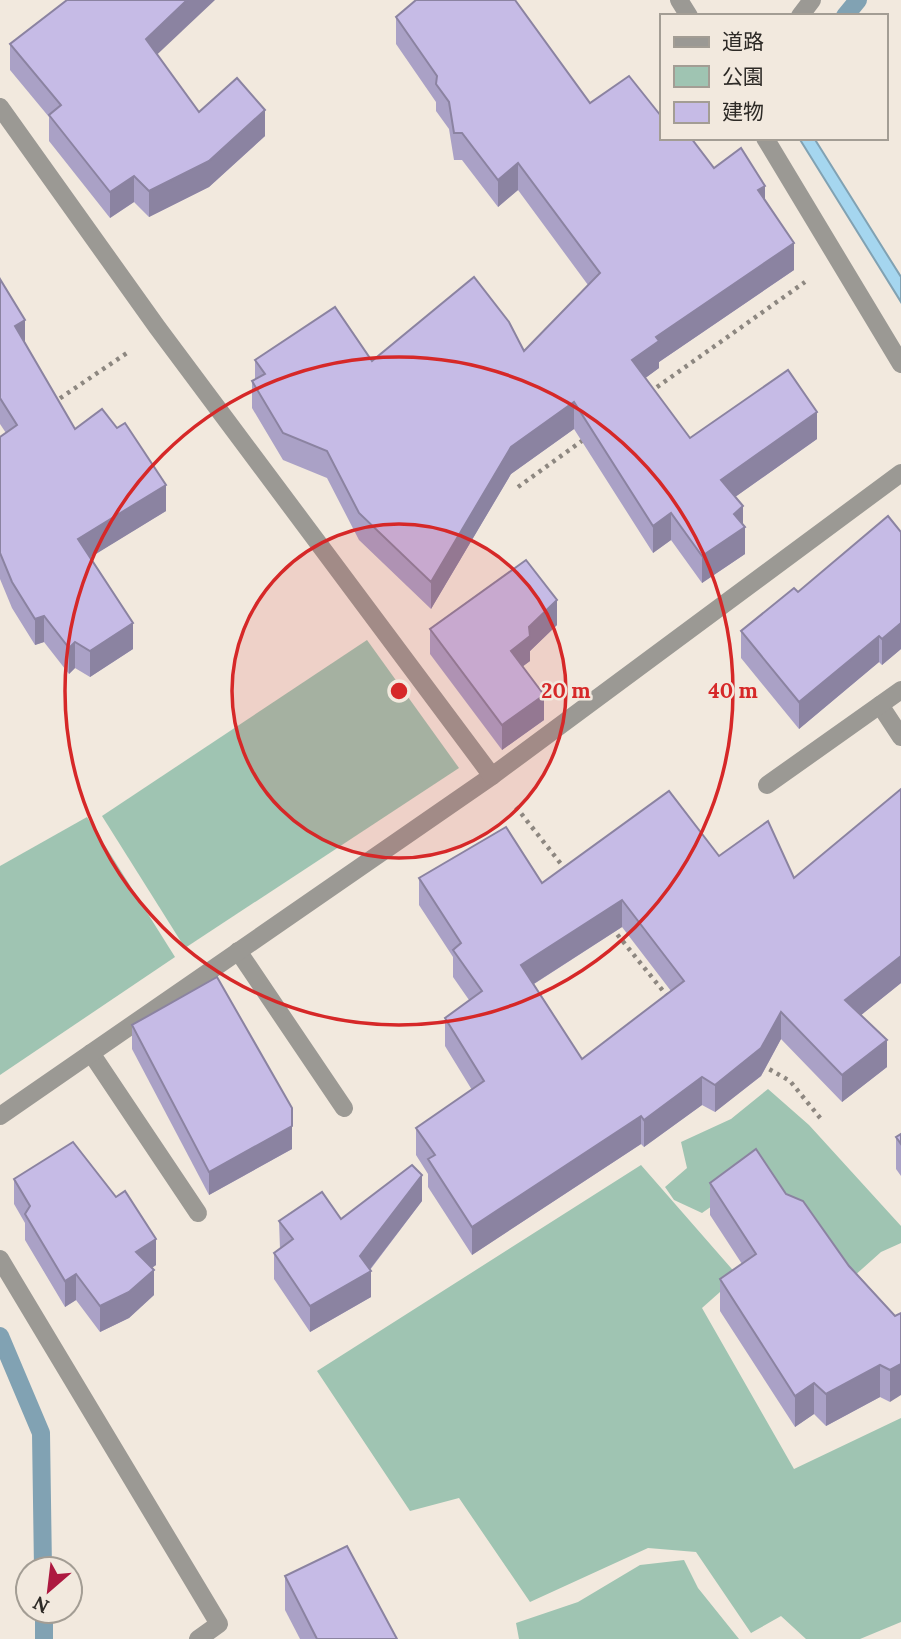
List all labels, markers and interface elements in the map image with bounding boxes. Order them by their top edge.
legend [660,14,887,140]
text: 道路 [722,28,764,55]
text: 公園 [722,63,764,90]
text: 建物 [722,98,764,125]
text: 20 m [541,677,591,704]
text: 40 m [708,677,758,704]
centre of rings [387,679,411,703]
north arrow [14,1555,84,1625]
text: N [29,1591,53,1619]

